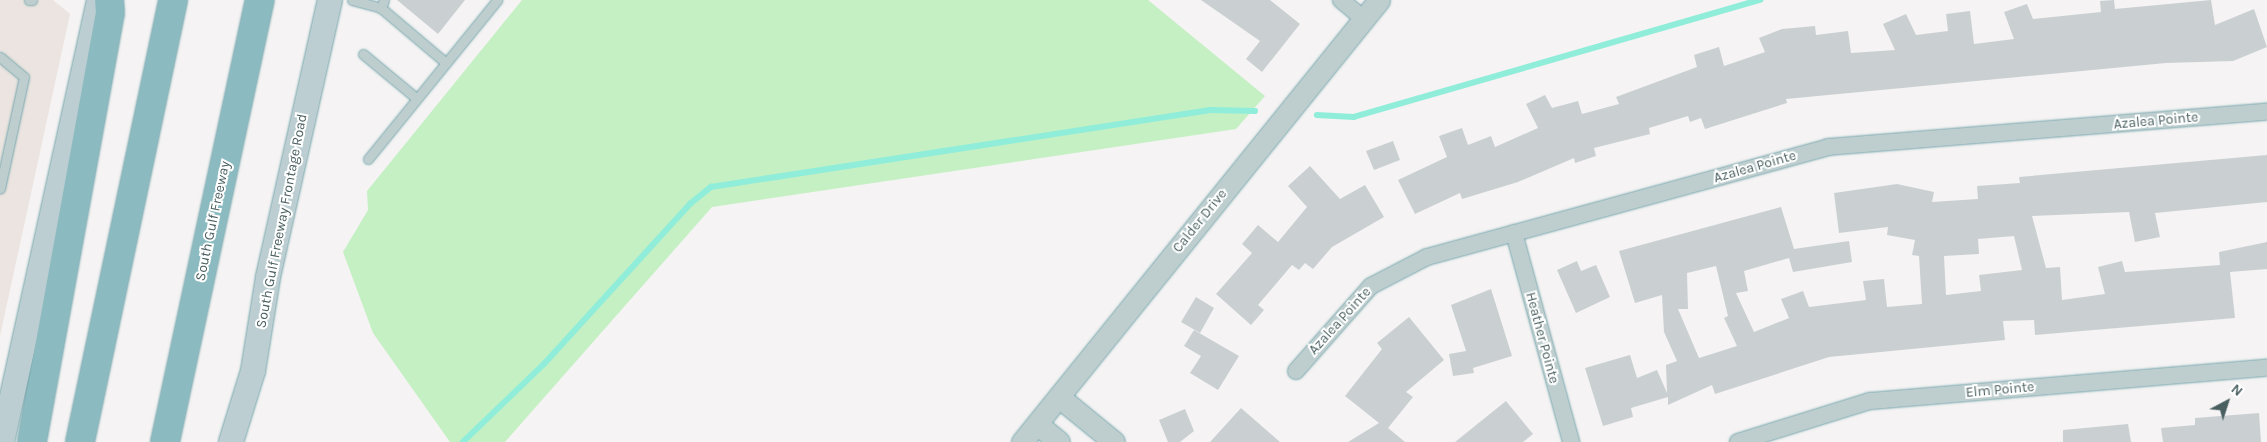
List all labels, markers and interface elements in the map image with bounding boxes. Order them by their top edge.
street label: Azalea Pointe [2113,109,2199,133]
street label: South Gulf Freeway Frontage Road [253,113,311,329]
street label: Azalea Pointe [1712,147,1798,187]
street label: South Gulf Freeway [192,159,234,283]
street label: Calder Drive [1169,186,1231,256]
street label: Azalea Pointe [1305,284,1375,358]
street label: Heather Pointe [1522,290,1562,386]
north arrow [2202,377,2252,427]
street label: Elm Pointe [1965,379,2035,401]
text: N [2228,380,2246,400]

